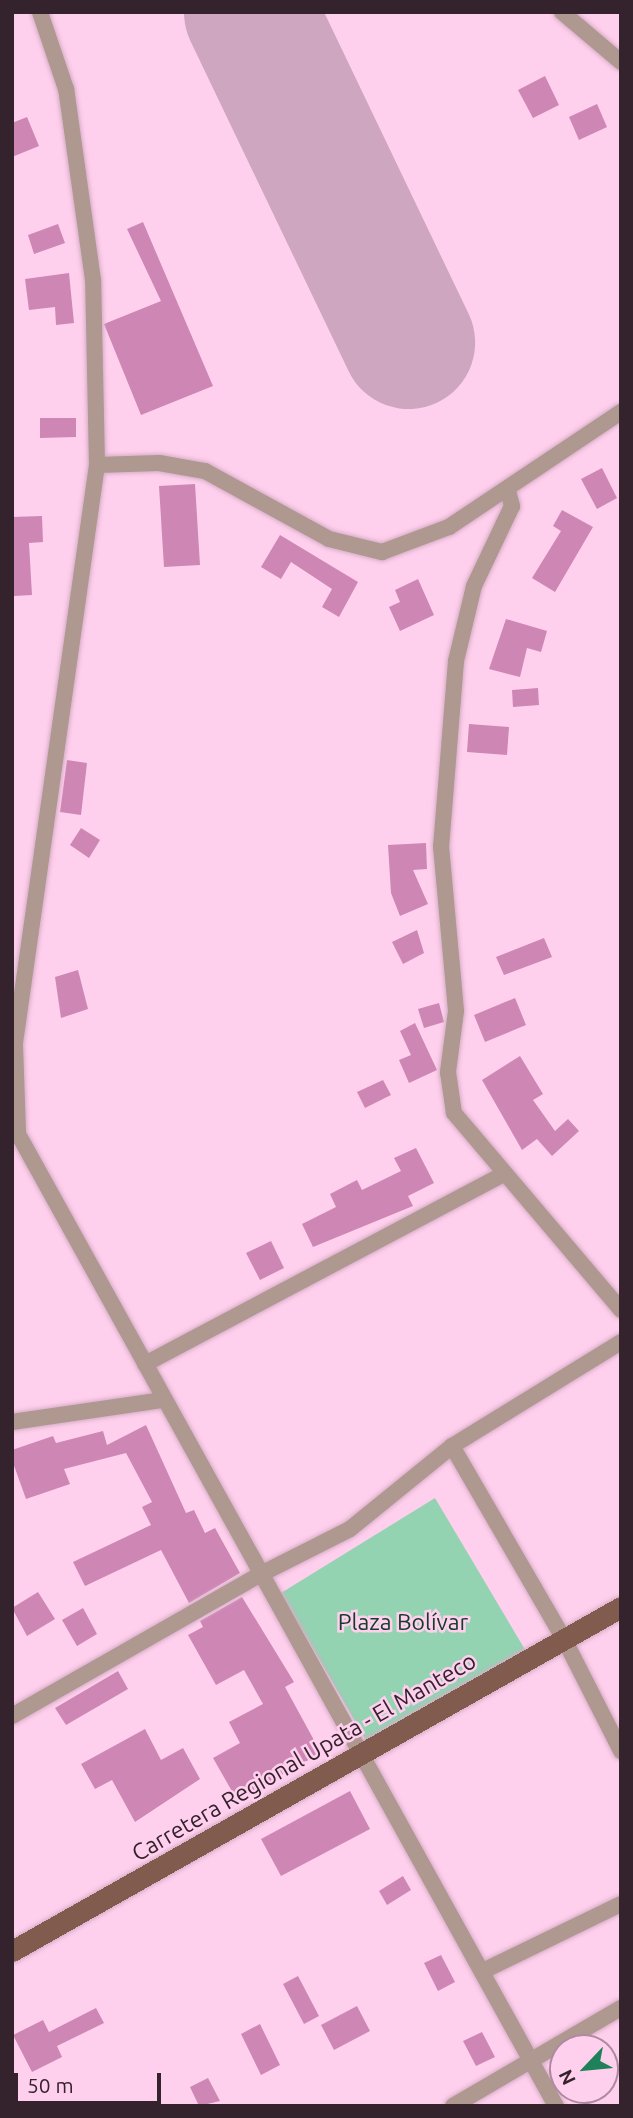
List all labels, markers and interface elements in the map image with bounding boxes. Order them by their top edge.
park label: Plaza Bolívar [338,1608,468,1636]
street label: Carretera Regional Upata - El Manteco [127,1647,481,1867]
north arrow [549,2034,619,2104]
scale bar [18,2058,164,2102]
text: N [554,2066,580,2089]
text: 50 m [27,2073,74,2097]

